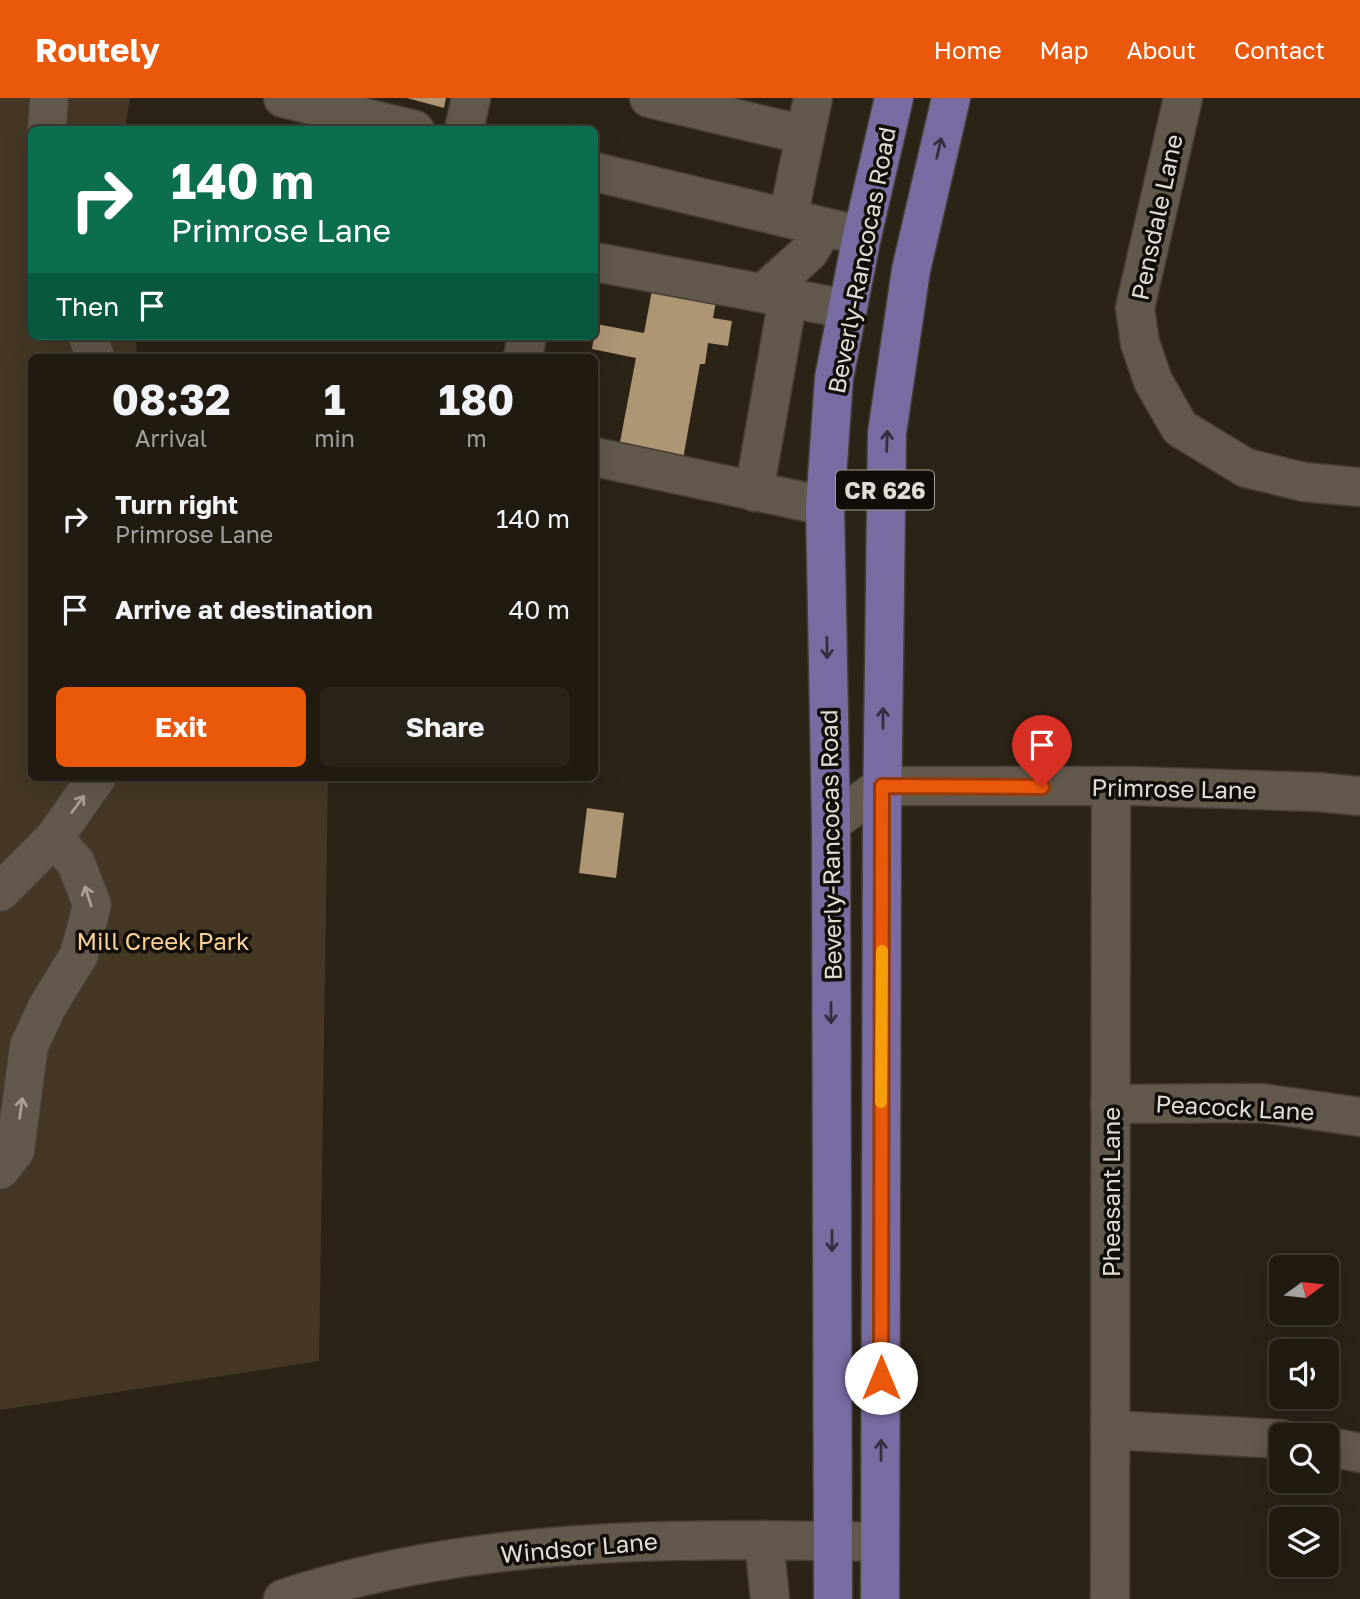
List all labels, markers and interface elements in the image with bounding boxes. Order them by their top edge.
text: Routely [35,30,160,69]
text: Home [934,35,1002,64]
text: Map [1040,35,1089,64]
text: About [1127,35,1196,64]
text: Contact [1234,35,1325,64]
street label: Beverly-Rancocas Road [821,124,901,396]
street label: Pensdale Lane [1124,131,1188,303]
one-way arrow [934,138,947,160]
text: 140 m [171,151,314,210]
icon: right [56,154,147,245]
text: Primrose Lane [171,211,391,249]
icon: arrive [133,287,171,325]
text: Then [56,291,119,322]
text: 08:32 [112,374,231,424]
text: 1 [324,374,345,424]
text: 180 [439,374,514,424]
text: Arrival [135,424,207,452]
text: min [314,424,355,452]
text: m [466,424,487,452]
one-way arrow [880,430,893,453]
road number: CR 626 [836,470,934,510]
text: Turn right [115,489,238,520]
icon: right [56,500,94,538]
text: 140 m [496,503,570,534]
text: Primrose Lane [115,520,273,548]
icon: arrive [56,591,94,629]
text: Arrive at destination [115,594,373,625]
text: 40 m [509,594,570,625]
one-way arrow [821,637,834,660]
button: Exit [56,687,306,767]
button: Share [320,687,570,767]
one-way arrow [876,706,890,729]
street label: Beverly-Rancocas Road [813,709,847,981]
pin [1012,715,1072,787]
icon: arrive [1023,726,1061,764]
street label: Primrose Lane [1091,772,1257,804]
one-way arrow [70,795,85,814]
one-way arrow [81,886,93,908]
park label: Mill Creek Park [76,926,250,955]
one-way arrow [824,1002,838,1025]
street label: Peacock Lane [1155,1088,1315,1126]
one-way arrow [15,1097,28,1119]
street label: Pheasant Lane [1096,1107,1125,1277]
one-way arrow [825,1229,839,1252]
north arrow [1269,1255,1339,1325]
map controls [1269,1255,1339,1577]
button: sound [1269,1339,1339,1409]
position arrow [844,1341,918,1415]
button: search [1269,1423,1339,1493]
one-way arrow [874,1438,888,1461]
button: layers [1269,1507,1339,1577]
street label: Windsor Lane [499,1526,659,1568]

